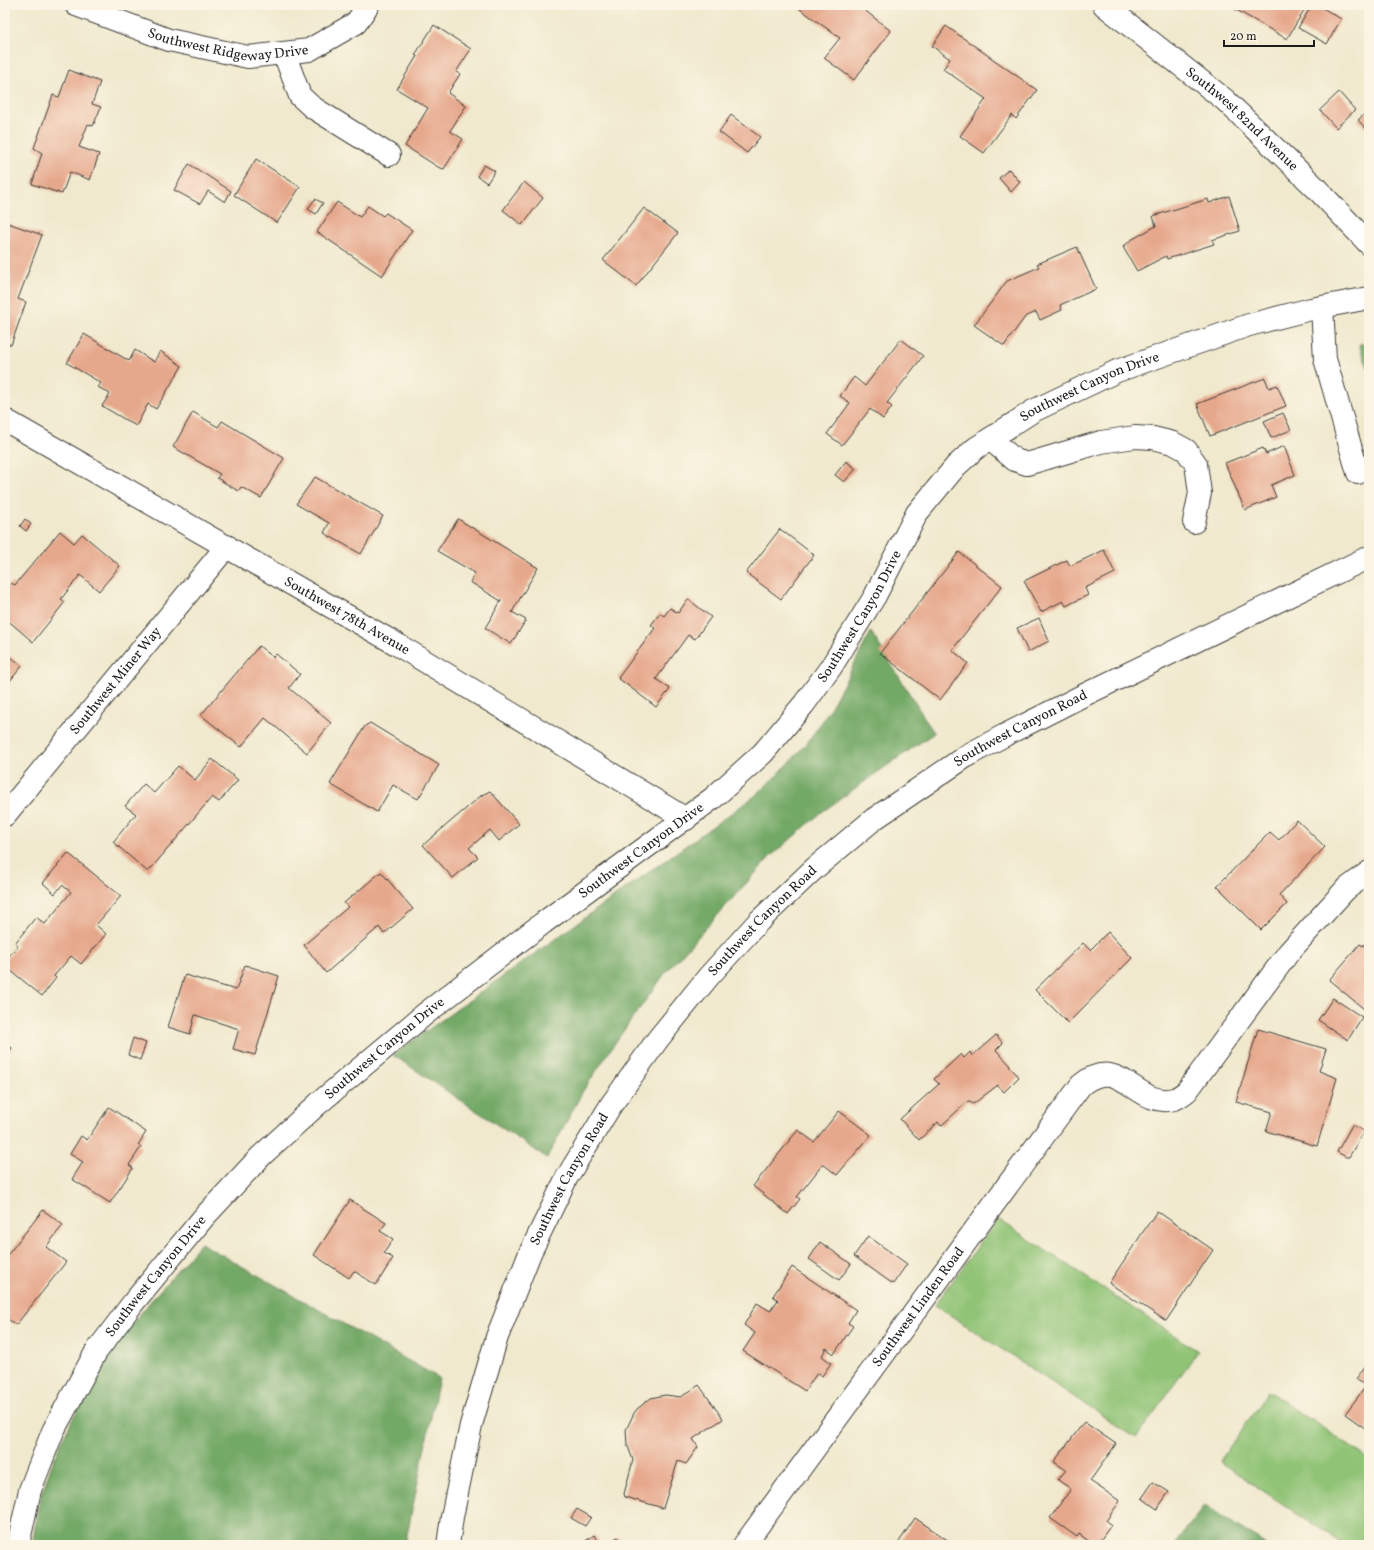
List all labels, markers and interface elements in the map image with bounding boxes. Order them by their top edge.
scale bar [1224,22,1314,48]
street label: Southwest Ridgeway Drive [145,23,310,67]
text: 20 m [1230,29,1257,45]
street label: Southwest 82nd Avenue [1181,63,1303,175]
street label: Southwest Canyon Drive [1016,347,1162,427]
street label: Southwest Canyon Drive [813,547,906,687]
street label: Southwest 78th Avenue [280,572,414,660]
street label: Southwest Miner Way [66,623,166,739]
street label: Southwest Canyon Road [950,685,1091,771]
street label: Southwest Canyon Drive [575,798,708,903]
street label: Southwest Canyon Road [704,861,821,981]
street label: Southwest Canyon Drive [320,992,449,1104]
street label: Southwest Canyon Road [526,1109,613,1249]
street label: Southwest Canyon Drive [101,1211,211,1341]
street label: Southwest Linden Road [868,1243,969,1371]

